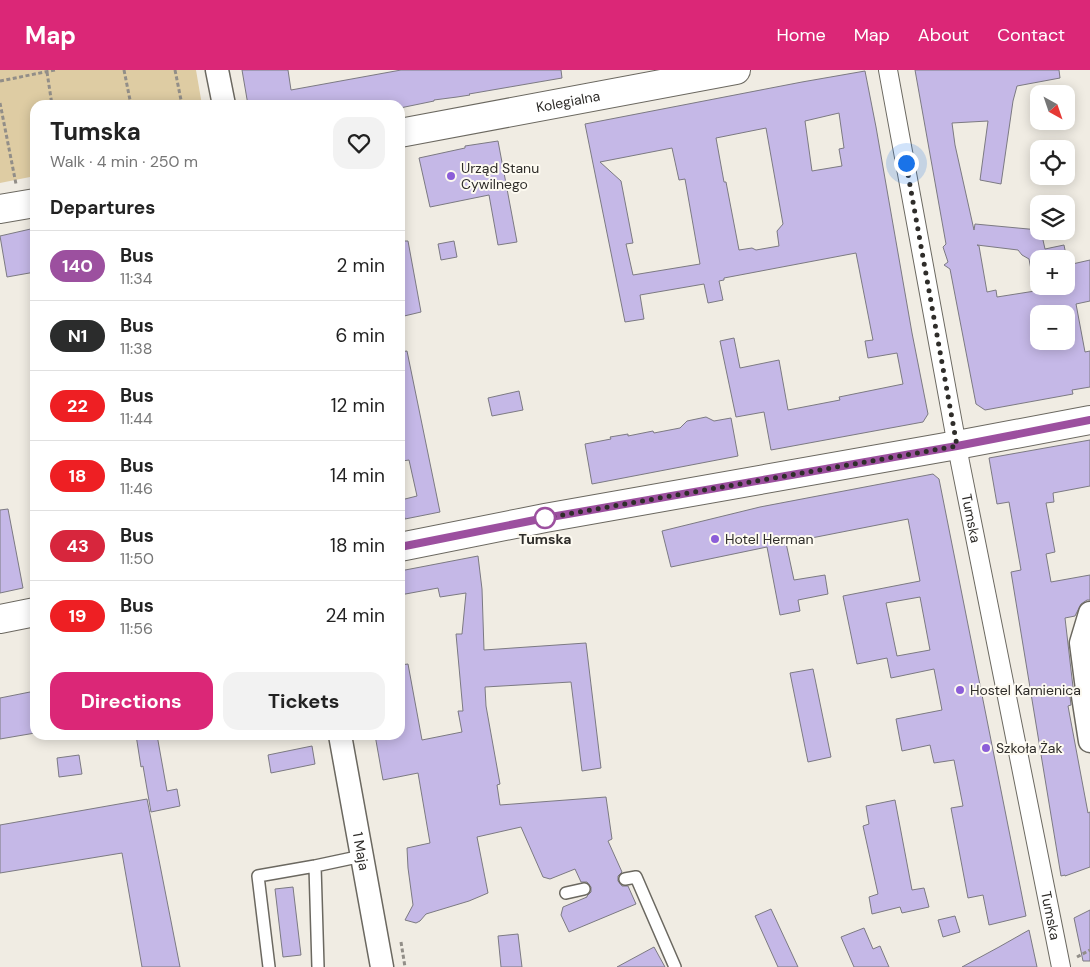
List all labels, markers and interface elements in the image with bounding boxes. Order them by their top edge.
text: Map [25,20,76,51]
text: Home [776,23,826,47]
text: Map [854,23,890,47]
text: About [918,23,969,47]
text: Contact [997,23,1065,47]
north arrow [1030,85,1075,130]
map controls [1030,85,1075,350]
street label: Kolegialna [535,87,602,116]
text: Tumska [50,116,141,147]
button: heart [333,117,385,169]
button: locate [1030,140,1075,185]
text: Walk · 4 min · 250 m [50,151,198,172]
your location [894,151,919,176]
place label: Urząd Stanu Cywilnego [461,159,539,193]
marker: Urząd Stanu Cywilnego [445,170,457,182]
text: Departures [50,195,155,220]
button: layers [1030,195,1075,240]
text: Bus [120,243,154,268]
button: + [1030,250,1075,295]
text: 2 min [337,253,385,278]
text: 140 [62,254,93,278]
text: 11:34 [120,268,152,289]
button: − [1030,305,1075,350]
text: Bus [120,313,154,338]
text: 6 min [336,323,385,348]
text: N1 [68,324,87,348]
text: 11:38 [120,338,152,359]
text: Bus [120,383,154,408]
text: 12 min [331,393,385,418]
text: 22 [67,394,88,418]
text: 11:44 [120,408,153,429]
text: Bus [120,453,154,478]
text: 14 min [330,463,385,488]
text: 18 [69,464,86,488]
text: 11:46 [120,478,153,499]
street label: Tumska [958,492,985,544]
marker: Tumska [534,507,556,529]
text: Bus [120,523,154,548]
place label: Tumska [519,530,571,548]
place label: Hotel Herman [725,530,813,548]
text: 18 min [330,533,385,558]
marker: Hotel Herman [709,533,721,545]
text: 43 [66,534,89,558]
text: 11:50 [120,548,154,569]
text: Bus [120,593,154,618]
text: 24 min [325,603,385,628]
text: 19 [69,604,86,628]
text: 11:56 [120,618,153,639]
button: Directions [50,672,213,730]
button: Tickets [223,672,385,730]
place label: Hostel Kamienica [970,681,1081,699]
marker: Hostel Kamienica [954,684,966,696]
place label: Szkoła Żak [996,739,1063,757]
marker: Szkoła Żak [980,742,992,754]
street label: 1 Maja [349,831,373,872]
street label: Tumska [1037,890,1064,941]

